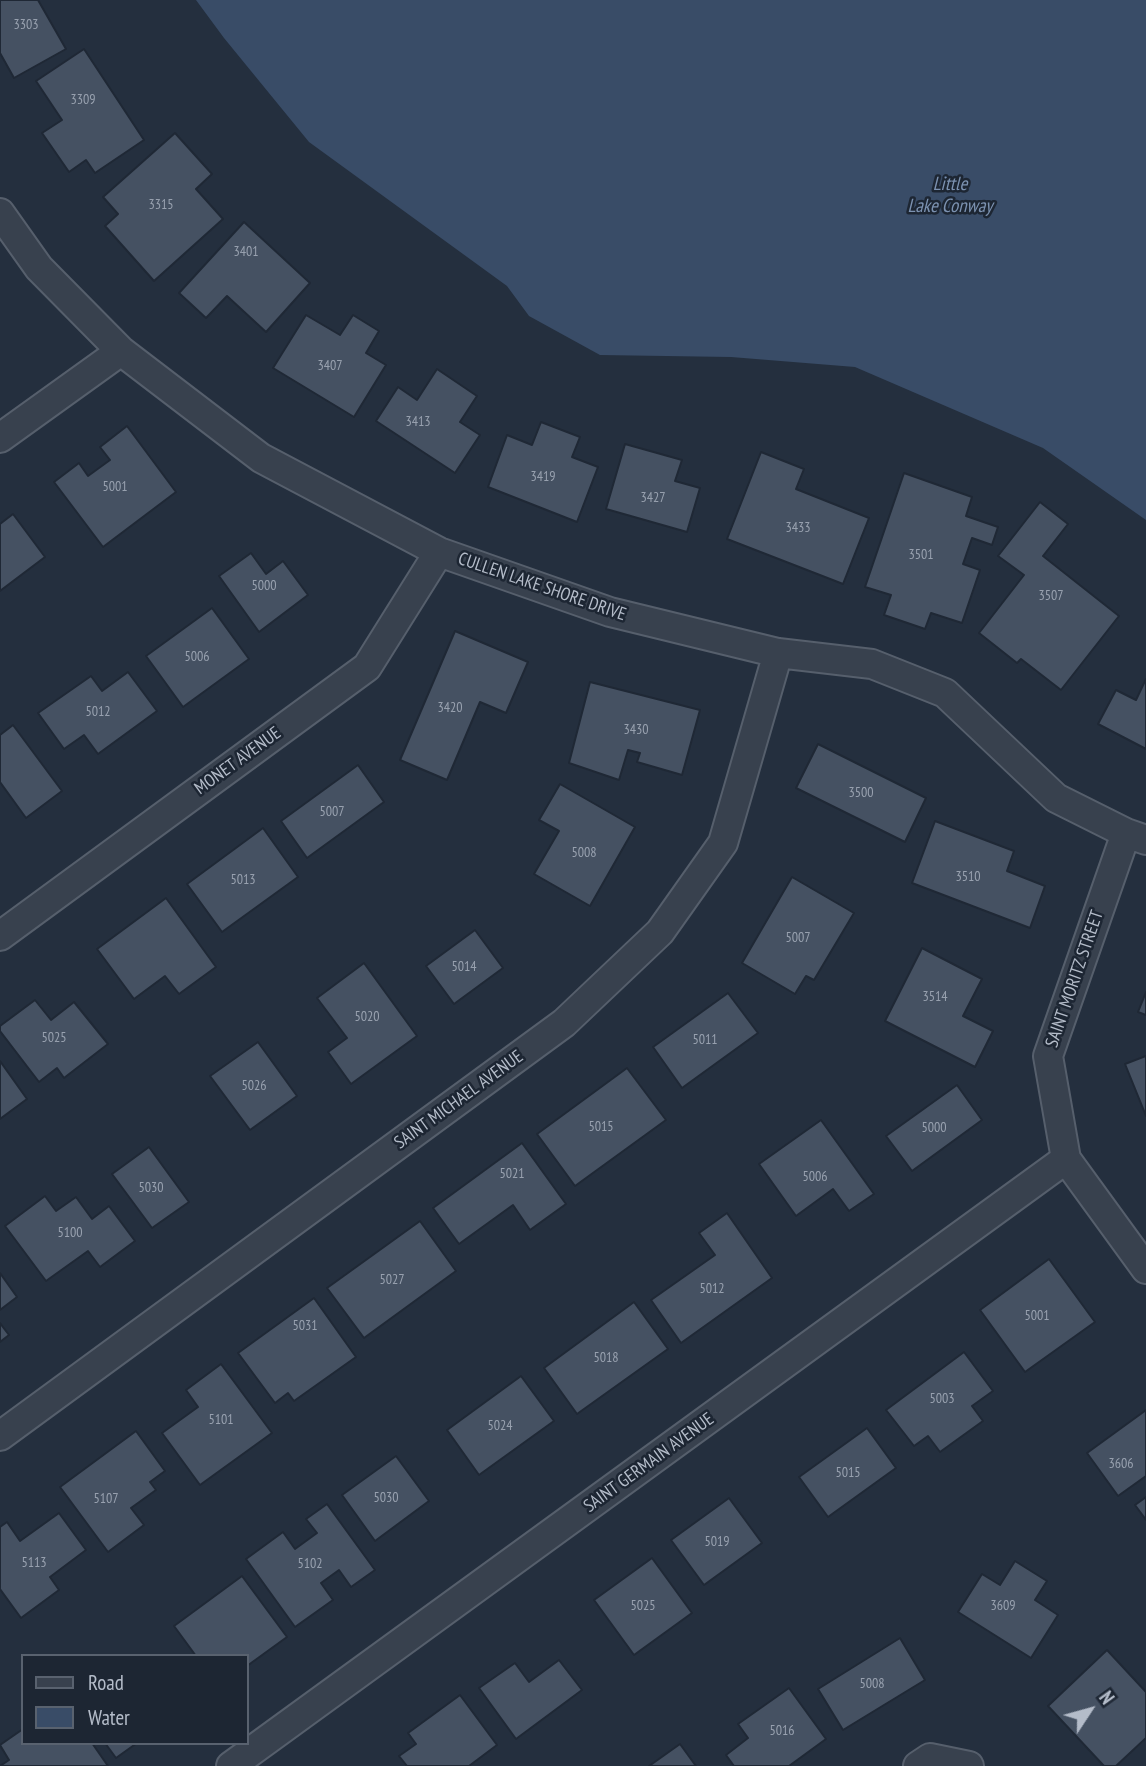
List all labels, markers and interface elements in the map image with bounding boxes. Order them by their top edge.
house number: 3303 [13,17,39,33]
house number: 3309 [70,92,96,108]
water label: Little Lake Conway [908,174,992,218]
house number: 3315 [148,197,174,213]
house number: 3401 [233,244,259,260]
house number: 3407 [317,358,343,374]
house number: 3413 [405,414,431,430]
house number: 3419 [530,469,556,485]
house number: 5001 [102,479,128,495]
house number: 3427 [640,490,666,506]
house number: 3433 [785,520,811,536]
house number: 3501 [908,547,934,563]
street label: CULLEN LAKE SHORE DRIVE [455,548,629,626]
house number: 5000 [251,578,277,594]
house number: 3507 [1038,588,1064,604]
house number: 5006 [184,649,210,665]
house number: 3420 [437,700,463,716]
house number: 5012 [85,704,111,720]
house number: 3430 [623,722,649,738]
street label: MONET AVENUE [191,723,285,799]
house number: 3500 [848,785,874,801]
house number: 5007 [319,804,345,820]
house number: 5008 [571,845,597,861]
house number: 3510 [955,869,981,885]
house number: 5013 [230,872,256,888]
street label: SAINT MORITZ STREET [1041,908,1109,1050]
house number: 5007 [785,930,811,946]
house number: 5014 [451,959,477,975]
house number: 3514 [922,989,948,1005]
house number: 5020 [354,1009,380,1025]
house number: 5025 [41,1030,67,1046]
house number: 5011 [692,1032,718,1048]
street label: SAINT MICHAEL AVENUE [390,1046,528,1154]
house number: 5026 [241,1078,267,1094]
house number: 5015 [588,1119,614,1135]
house number: 5000 [921,1120,947,1136]
house number: 5021 [499,1166,525,1182]
house number: 5006 [802,1169,828,1185]
house number: 5030 [138,1180,164,1196]
house number: 5100 [57,1225,83,1241]
house number: 5027 [379,1272,405,1288]
house number: 5012 [699,1281,725,1297]
house number: 5001 [1024,1308,1050,1324]
house number: 5031 [292,1318,318,1334]
house number: 5018 [593,1350,619,1366]
house number: 5003 [929,1391,955,1407]
street label: SAINT GERMAIN AVENUE [580,1409,718,1517]
house number: 5101 [208,1412,234,1428]
house number: 5024 [487,1418,513,1434]
house number: 3606 [1108,1456,1134,1472]
house number: 5015 [835,1465,861,1481]
house number: 5030 [373,1490,399,1506]
house number: 5107 [93,1491,119,1507]
house number: 5019 [704,1534,730,1550]
house number: 5113 [21,1555,47,1571]
house number: 5102 [297,1556,323,1572]
house number: 5025 [630,1598,656,1614]
house number: 3609 [990,1598,1016,1614]
legend [21,1654,248,1745]
text: Road [88,1669,124,1696]
north arrow [1055,1675,1125,1745]
house number: 5008 [859,1676,885,1692]
text: N [1094,1686,1120,1709]
text: Water [88,1704,130,1731]
house number: 5016 [769,1723,795,1739]

